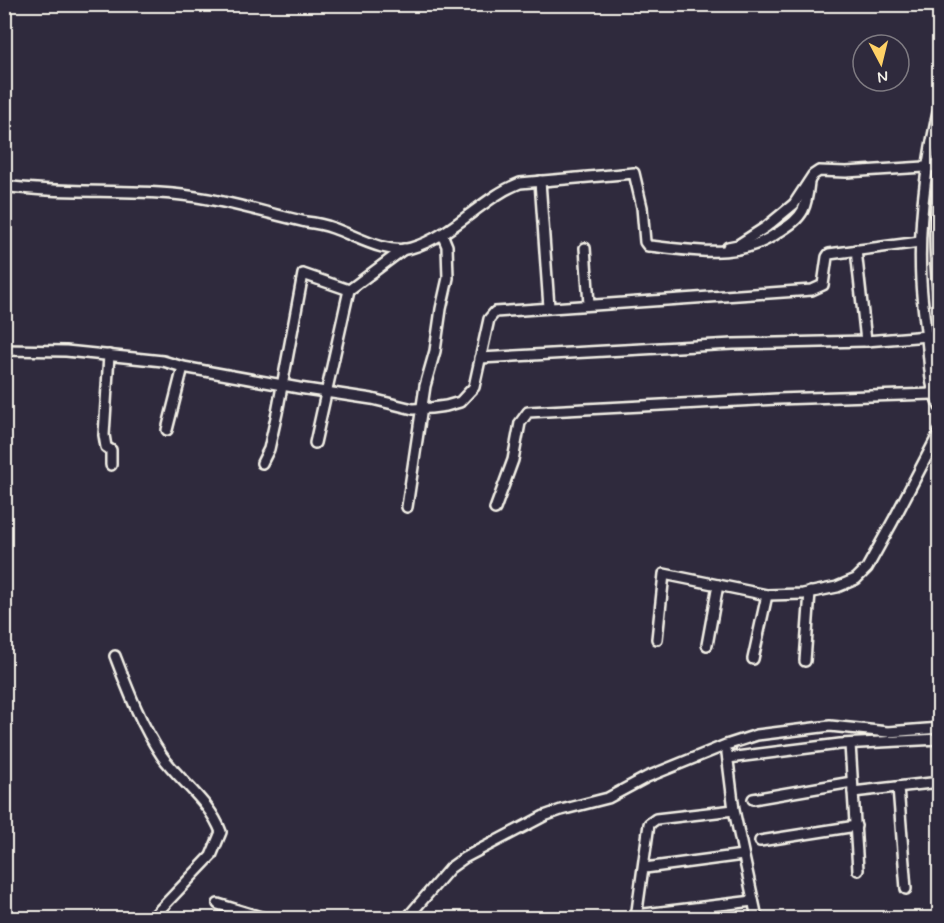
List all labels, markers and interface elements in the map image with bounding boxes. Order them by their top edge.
north arrow [851,33,911,93]
text: N [876,65,889,87]

